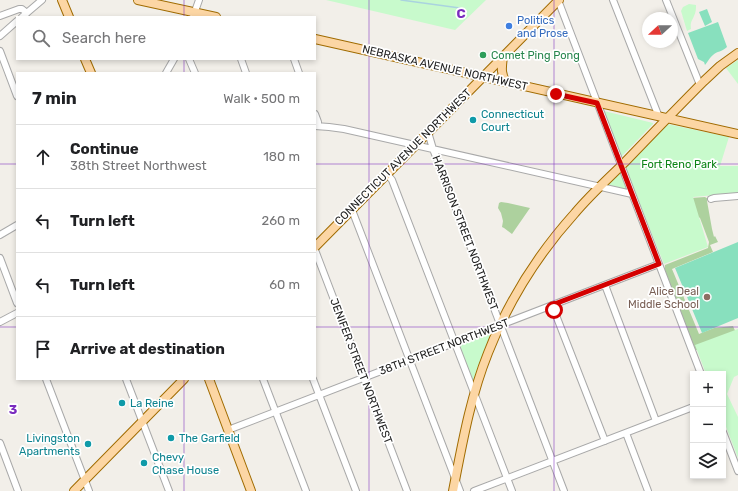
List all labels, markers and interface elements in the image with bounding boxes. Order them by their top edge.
text: C [456,6,466,21]
north arrow [642,12,678,48]
place label: Politics and Prose [517,14,568,40]
search box [16,16,316,60]
marker: Politics and Prose [504,21,514,31]
icon: search [30,27,52,49]
text: Search here [62,29,146,47]
street label: NEBRASKA AVENUE NORTHWEST [361,43,530,94]
place label: Comet Ping Pong [491,49,580,62]
marker: Comet Ping Pong [478,50,488,60]
route end [547,85,565,103]
street label: CONNECTICUT AVENUE NORTHWEST [332,86,474,228]
text: 7 min [32,88,77,108]
text: Walk · 500 m [223,91,300,106]
place label: Connecticut Court [481,108,545,134]
marker: Connecticut Court [468,115,478,125]
text: Continue [70,140,139,158]
icon: ahead [32,146,54,168]
text: 180 m [263,149,300,164]
street label: HARRISON STREET NORTHWEST [429,154,501,313]
text: 38th Street Northwest [70,158,207,173]
park label: Fort Reno Park [641,158,717,171]
icon: left [32,210,54,232]
text: Turn left [70,212,135,230]
text: 260 m [262,213,300,228]
icon: left [32,274,54,296]
text: Turn left [70,276,135,294]
text: 60 m [269,277,300,292]
place label: Alice Deal Middle School [628,285,699,311]
marker: Alice Deal Middle School [702,292,712,302]
street label: JENIFER STREET NORTHWEST [327,296,395,446]
route start [545,301,563,319]
street label: 38TH STREET NORTHWEST [377,316,511,378]
icon: arrive [32,338,54,360]
text: Arrive at destination [70,340,225,358]
map controls [690,371,726,479]
button: + [690,371,726,407]
place label: La Reine [130,397,174,410]
marker: La Reine [117,398,127,408]
text: 3 [9,402,18,417]
button: − [690,407,726,443]
place label: Livingston Apartments [19,432,80,458]
place label: The Garfield [179,432,240,445]
marker: The Garfield [166,433,176,443]
marker: Livingston Apartments [83,439,93,449]
button: layers [690,443,726,479]
place label: Chevy Chase House [152,451,219,477]
marker: Chevy Chase House [139,458,149,468]

